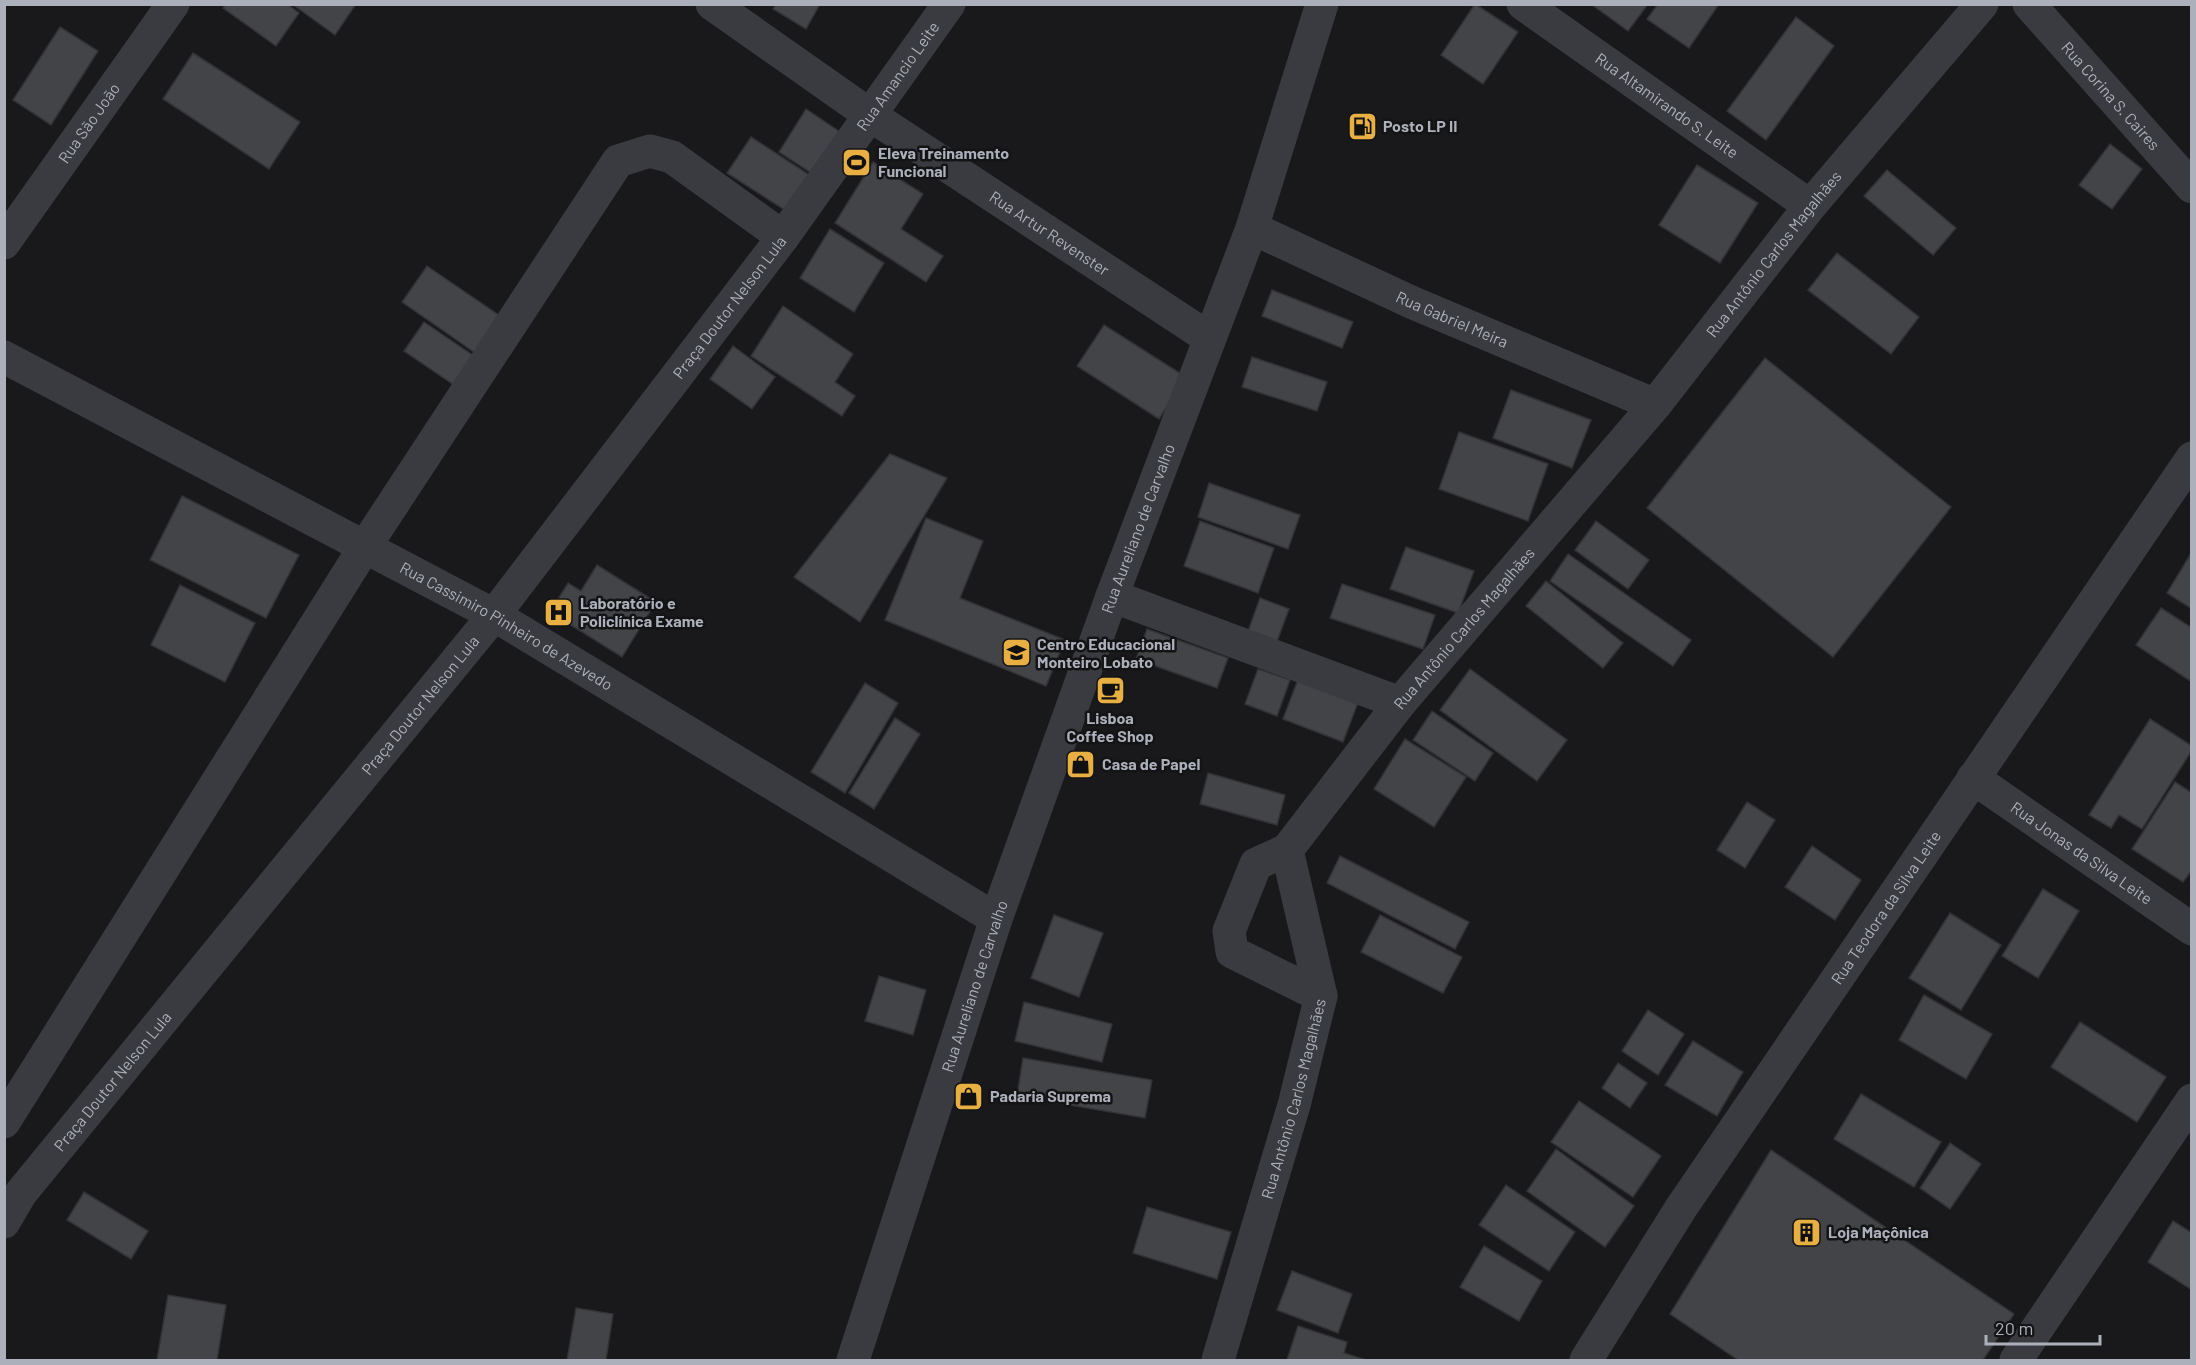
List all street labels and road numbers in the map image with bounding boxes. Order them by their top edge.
street label: Rua Amancio Leite [852,17,943,134]
street label: Rua Corina S. Caires [2058,37,2164,154]
street label: Rua Altamirando S. Leite [1592,48,1742,162]
street label: Rua São João [54,79,123,166]
street label: Rua Antônio Carlos Magalhães [1702,167,1845,341]
street label: Rua Artur Revenster [986,187,1113,279]
street label: Praça Doutor Nelson Lula [668,232,790,382]
street label: Rua Gabriel Meira [1393,286,1511,351]
street label: Rua Aureliano de Carvalho [1097,441,1178,616]
street label: Rua Antônio Carlos Magalhães [1389,543,1538,713]
street label: Rua Cassimiro Pinheiro de Azevedo [397,557,617,694]
street label: Praça Doutor Nelson Lula [357,631,482,778]
street label: Rua Jonas da Silva Leite [2008,797,2156,908]
street label: Rua Teodora da Silva Leite [1826,827,1944,988]
street label: Rua Aureliano de Carvalho [937,897,1011,1075]
street label: Rua Antônio Carlos Magalhães [1257,997,1329,1201]
street label: Praça Doutor Nelson Lula [49,1007,175,1155]

